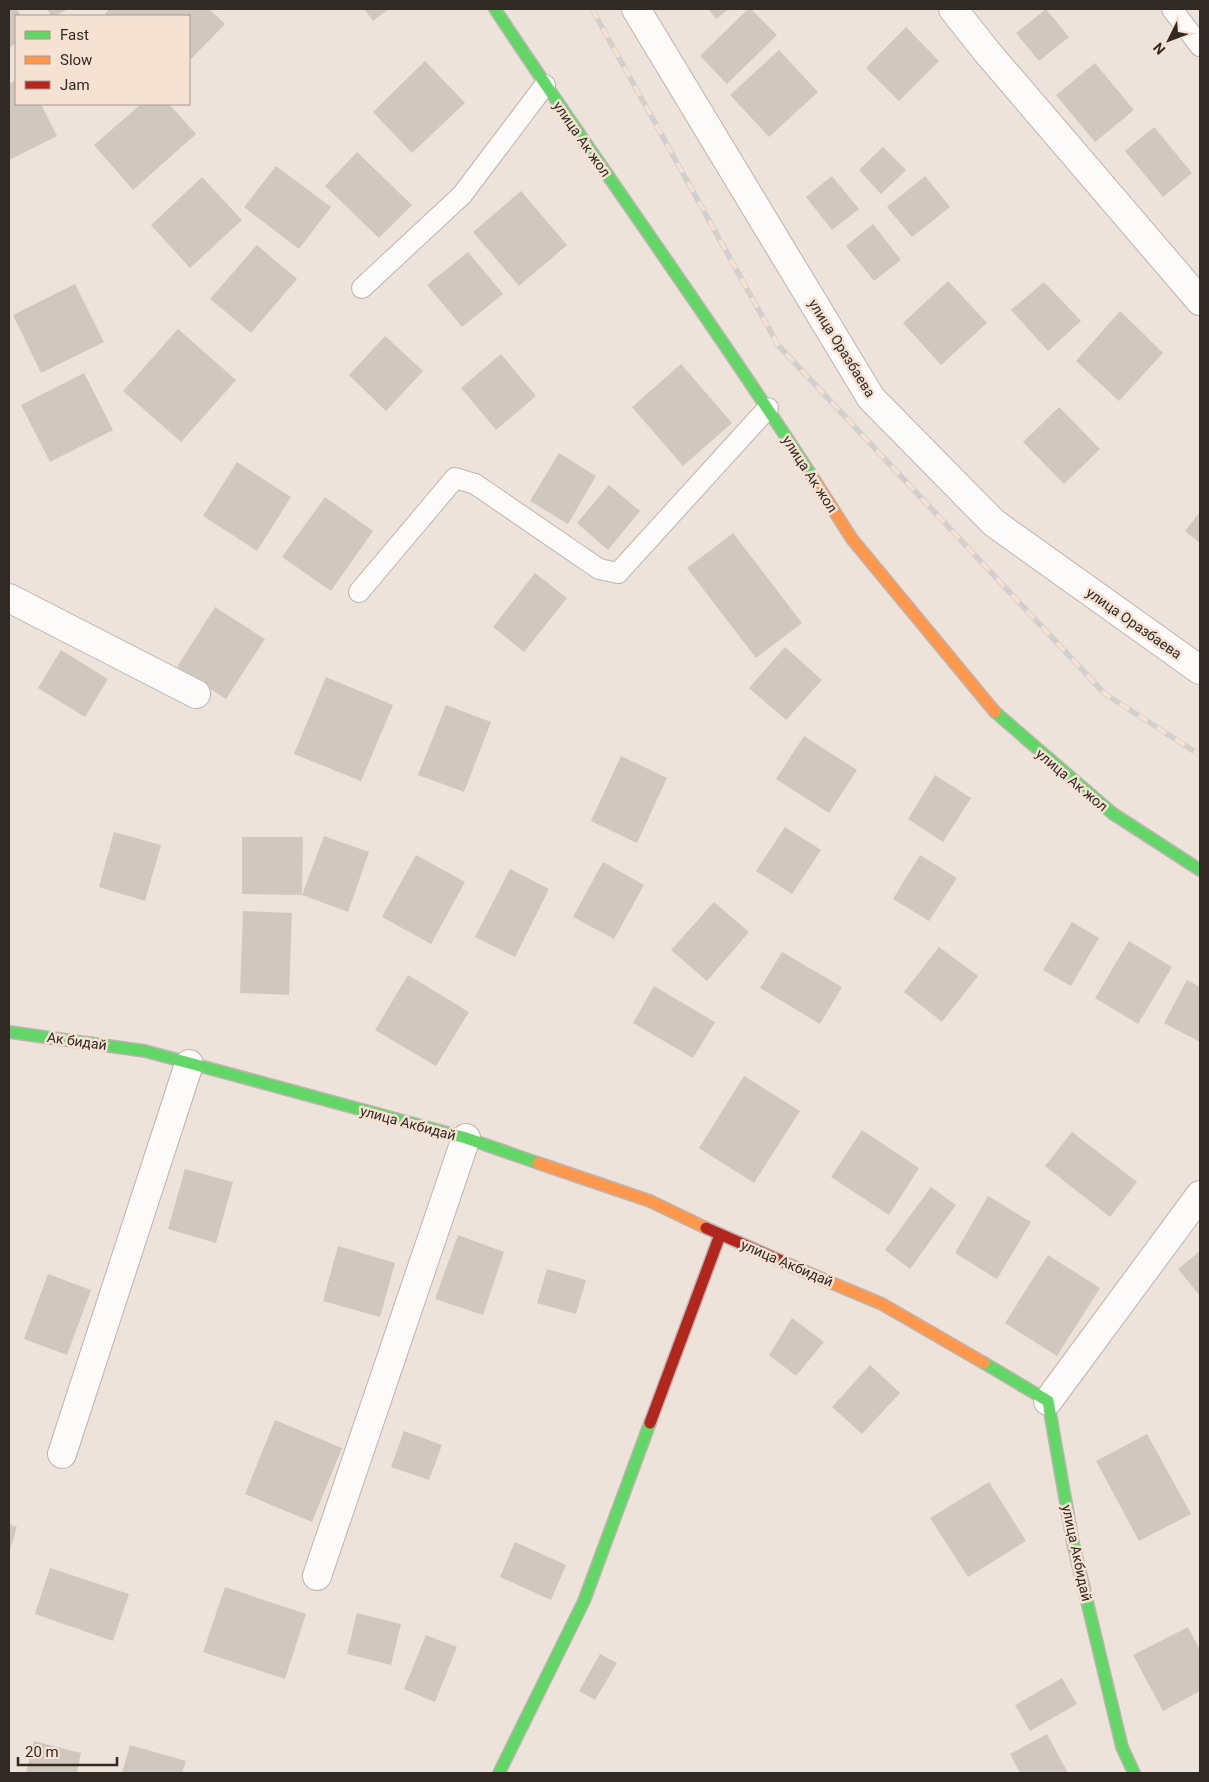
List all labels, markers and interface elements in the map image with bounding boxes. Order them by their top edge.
legend [15,15,190,105]
north arrow [1144,15,1194,65]
text: Fast [60,26,89,44]
text: N [1150,40,1169,58]
text: Slow [60,51,92,69]
text: Jam [60,76,90,94]
street label: улица Ак жол [550,98,614,180]
street label: улица Оразбаева [805,296,879,400]
street label: улица Ак жол [779,432,841,516]
street label: улица Оразбаева [1083,584,1185,662]
street label: улица Ак жол [1033,745,1111,815]
street label: Ак бидай [46,1029,108,1053]
street label: улица Акбидай [358,1103,458,1143]
street label: улица Акбидай [739,1236,835,1290]
street label: улица Акбидай [1059,1503,1095,1603]
scale bar [18,1734,116,1766]
text: 20 m [25,1743,59,1761]

